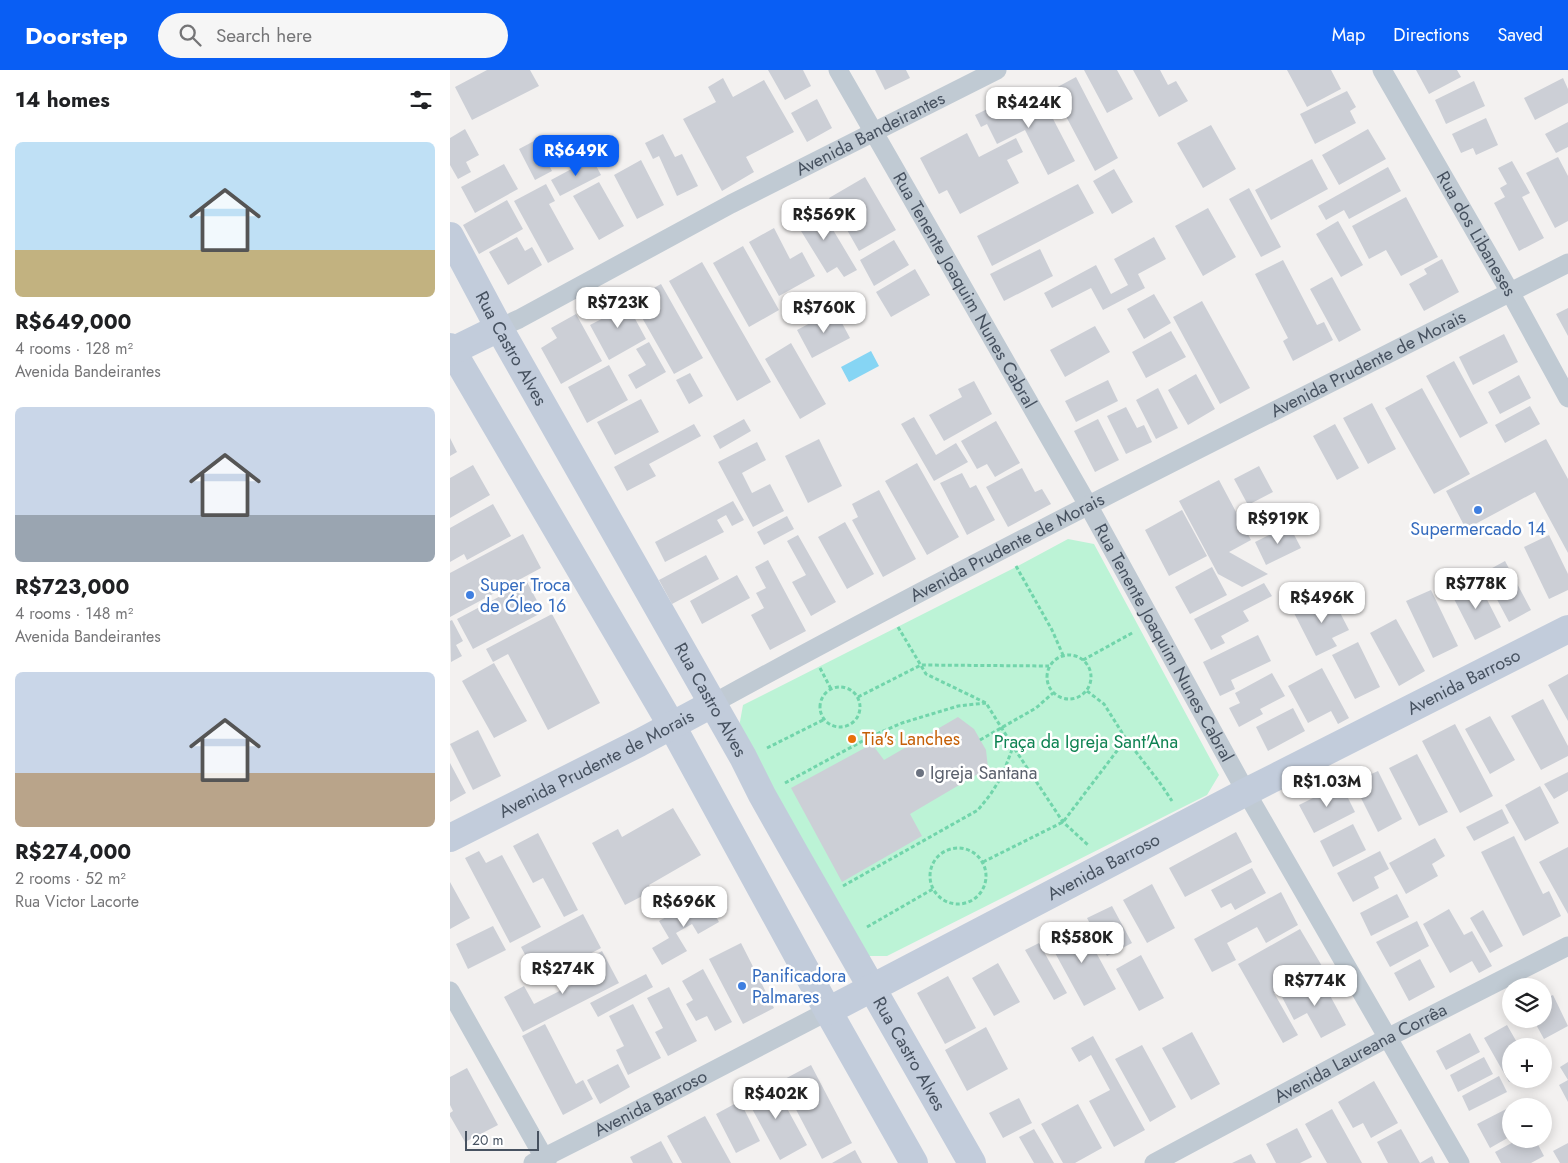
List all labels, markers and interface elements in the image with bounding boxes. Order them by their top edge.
search box [158,13,508,58]
text: Doorstep [25,18,128,53]
icon: search [176,21,204,49]
text: Search here [216,22,312,49]
text: Map [1332,22,1365,48]
text: Directions [1393,22,1469,48]
text: Saved [1497,22,1543,48]
text: 14 homes [15,85,110,115]
street label: Avenida Bandeirantes [791,85,949,182]
icon: filters [407,86,435,114]
pin: R$424K [988,87,1070,129]
text: R$424K [997,91,1061,114]
pin: R$649K [535,134,617,177]
text: R$649K [544,139,608,162]
street label: Rua dos Libaneses [1430,166,1523,301]
street label: Rua Tenente Joaquim Nunes Cabral [886,167,1043,413]
icon: home [180,175,270,265]
pin: R$569K [783,198,865,241]
text: R$569K [792,203,856,226]
pin: R$723K [577,286,659,329]
street label: Rua Castro Alves [469,287,554,411]
text: R$723K [587,291,649,314]
pin: R$760K [783,292,865,334]
text: R$760K [793,296,855,319]
street label: Avenida Prudente de Morais [1266,304,1470,424]
text: R$649,000 [15,307,131,337]
text: 4 rooms · 128 m² [15,337,133,360]
text: Avenida Bandeirantes [15,360,161,383]
icon: home [180,440,270,530]
street label: Avenida Prudente de Morais [905,486,1109,609]
pin: R$919K [1237,502,1319,545]
marker: Supermercado 14 [1472,504,1484,516]
text: R$919K [1247,507,1309,530]
place label: Supermercado 14 [1410,516,1546,542]
street label: Rua Tenente Joaquim Nunes Cabral [1088,519,1240,767]
pin: R$778K [1435,568,1517,610]
text: R$723,000 [15,572,129,602]
place label: Super Troca de Óleo 16 [480,572,570,619]
text: R$778K [1446,572,1506,595]
pin: R$496K [1281,582,1363,624]
text: R$496K [1290,586,1354,609]
marker: Super Troca de Óleo 16 [464,589,476,601]
text: 4 rooms · 148 m² [15,602,133,625]
text: Avenida Bandeirantes [15,625,161,648]
street label: Rua Castro Alves [668,638,753,762]
street label: Avenida Barroso [1403,642,1525,721]
street label: Avenida Prudente de Morais [494,703,698,824]
icon: home [180,705,270,795]
place label: Tia's Lanches [862,726,960,752]
park label: Praça da Igreja Sant'Ana [994,729,1178,755]
marker: Tia's Lanches [846,733,858,745]
place label: Igreja Santana [930,760,1037,786]
pin: R$1.03M [1281,766,1373,808]
marker: Igreja Santana [914,767,926,779]
text: R$1.03M [1293,770,1361,793]
street label: Avenida Barroso [1042,826,1165,907]
text: R$274,000 [15,837,131,867]
text: 2 rooms · 52 m² [15,867,126,890]
pin: R$696K [643,886,725,928]
text: Rua Victor Lacorte [15,890,139,913]
text: R$696K [652,890,716,913]
pin: R$580K [1041,922,1123,964]
text: R$580K [1051,926,1113,949]
pin: R$274K [522,952,604,995]
text: R$274K [532,957,594,980]
place label: Panificadora Palmares [752,963,846,1010]
pin: R$774K [1274,964,1356,1007]
text: R$774K [1284,969,1346,992]
map controls [1502,978,1552,1148]
button: layers [1502,978,1552,1028]
marker: Panificadora Palmares [736,980,748,992]
street label: Rua Castro Alves [867,992,952,1115]
street label: Avenida Laureana Corrêa [1269,997,1451,1109]
button: + [1502,1038,1552,1088]
street label: Avenida Barroso [590,1063,712,1143]
pin: R$402K [735,1078,817,1120]
text: R$402K [744,1082,808,1105]
button: − [1502,1098,1552,1148]
scale bar [465,1128,539,1151]
text: 20 m [472,1130,504,1150]

